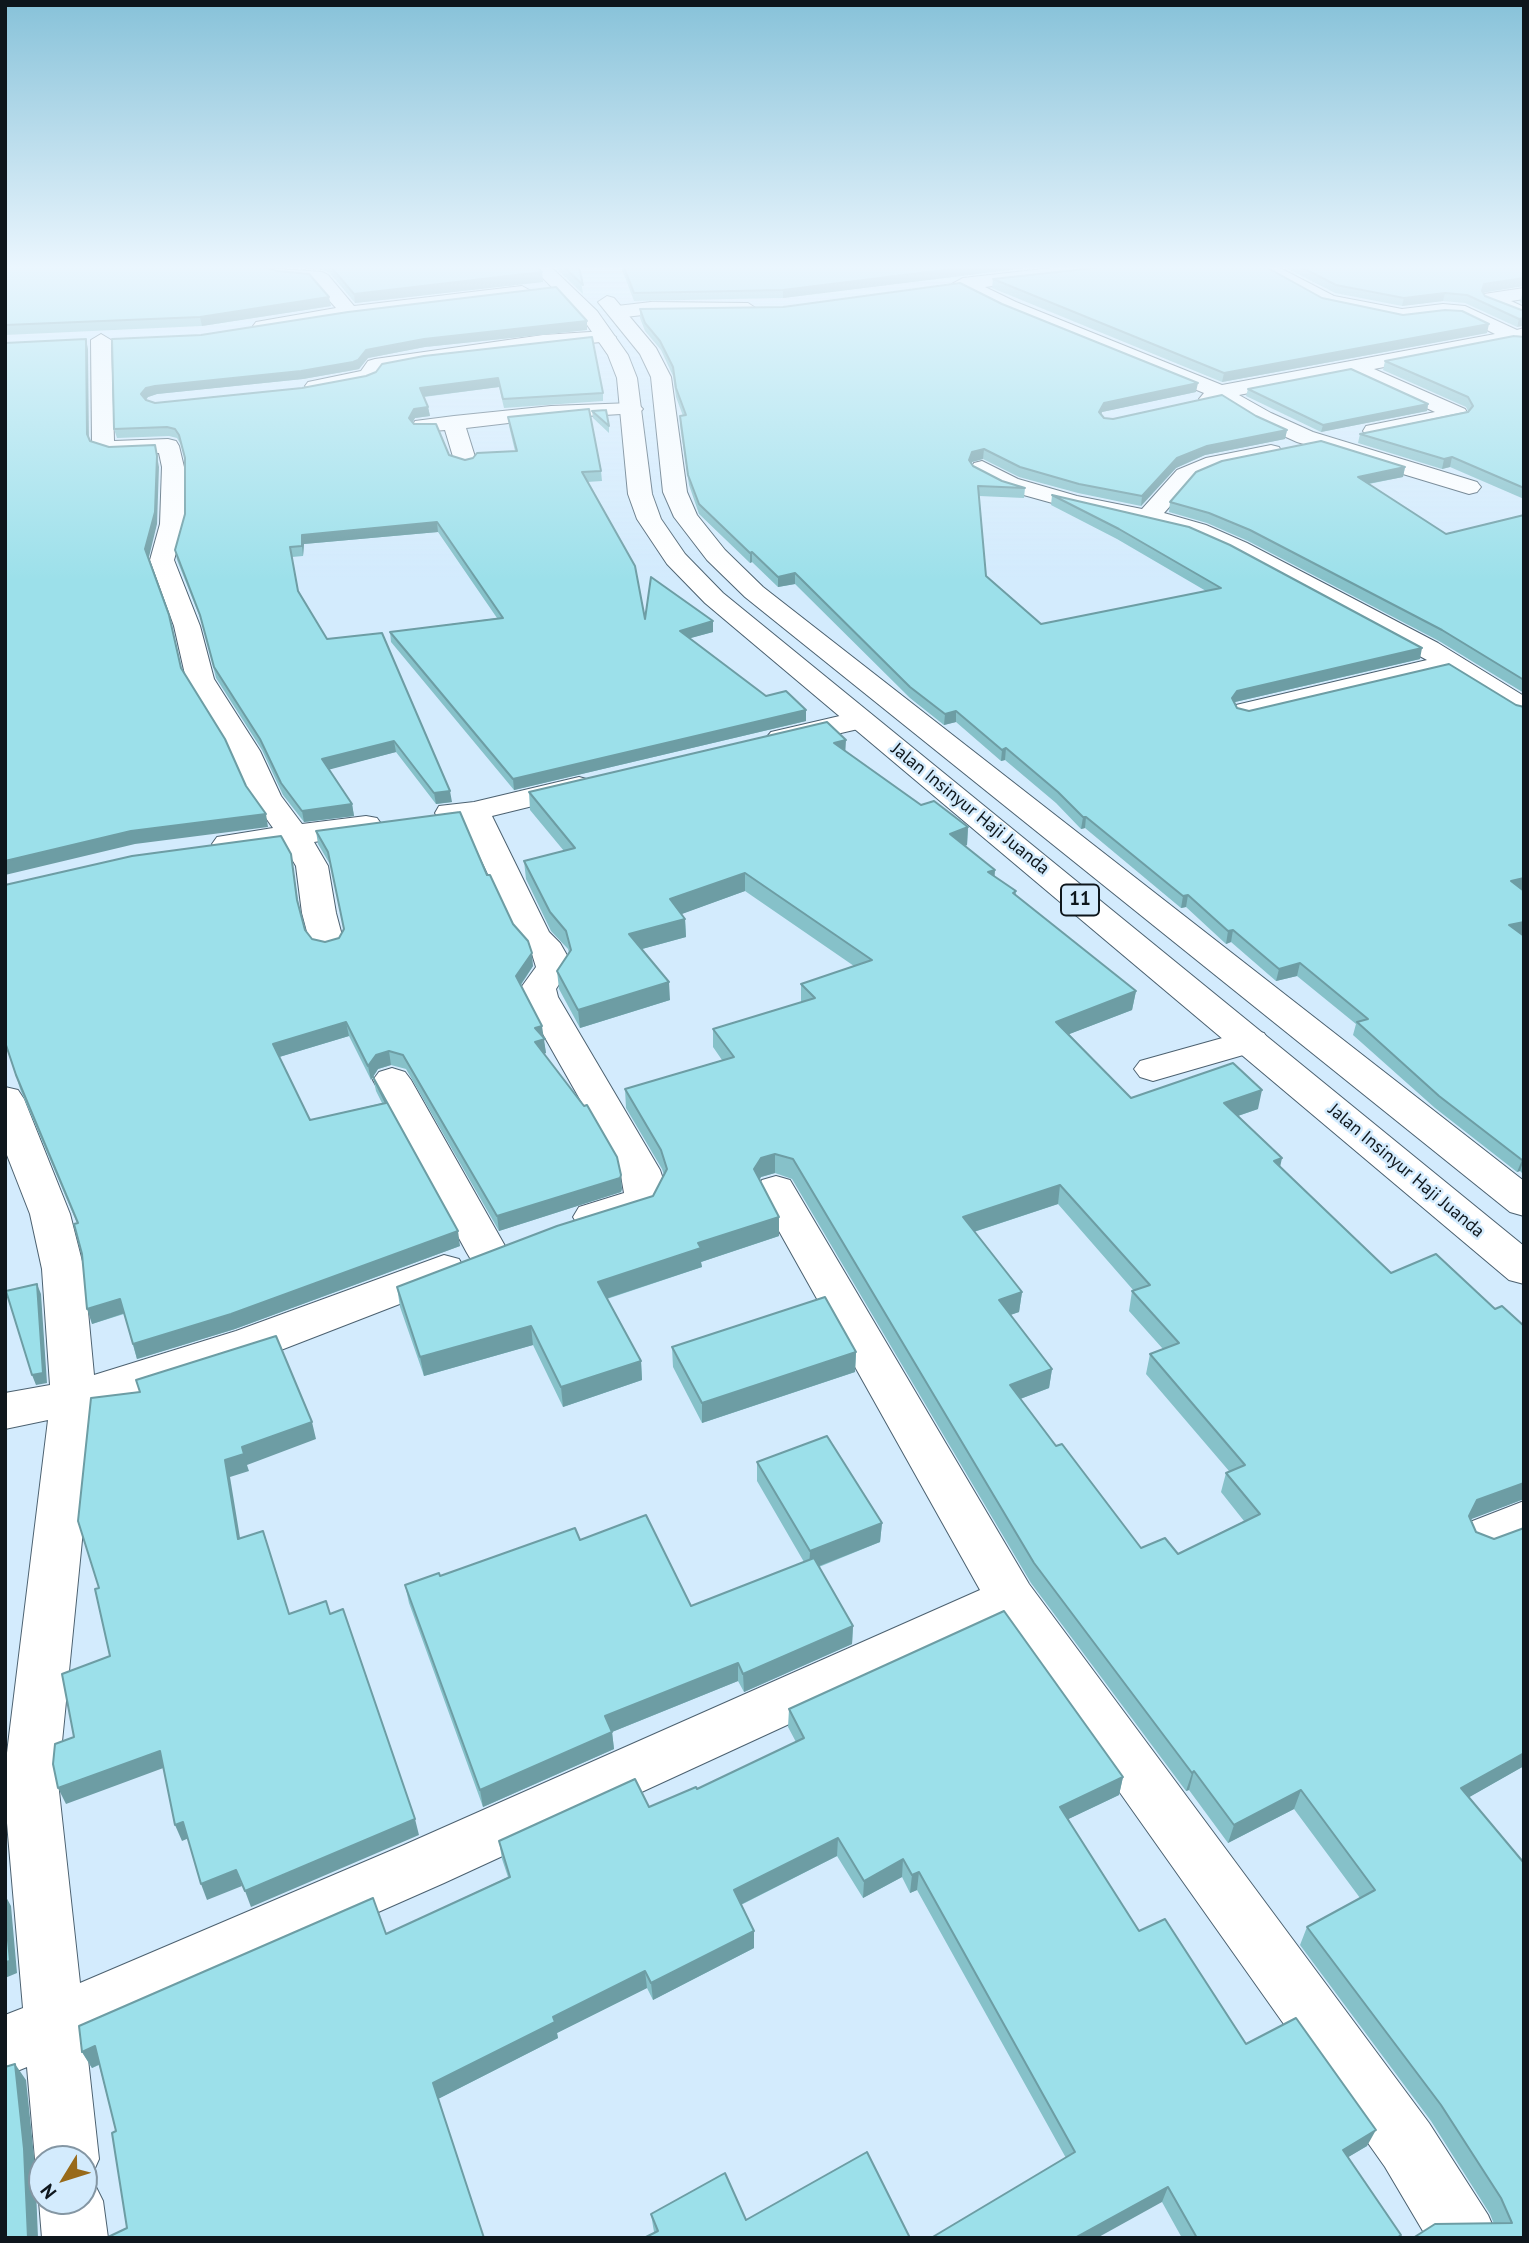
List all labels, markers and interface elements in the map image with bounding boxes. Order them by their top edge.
street label: Jalan Insinyur Haji Juanda [887,739,1053,879]
road number: 11 [1061,885,1099,916]
street label: Jalan Insinyur Haji Juanda [1324,1099,1488,1243]
north arrow [28,2145,98,2215]
text: N [35,2179,61,2204]

